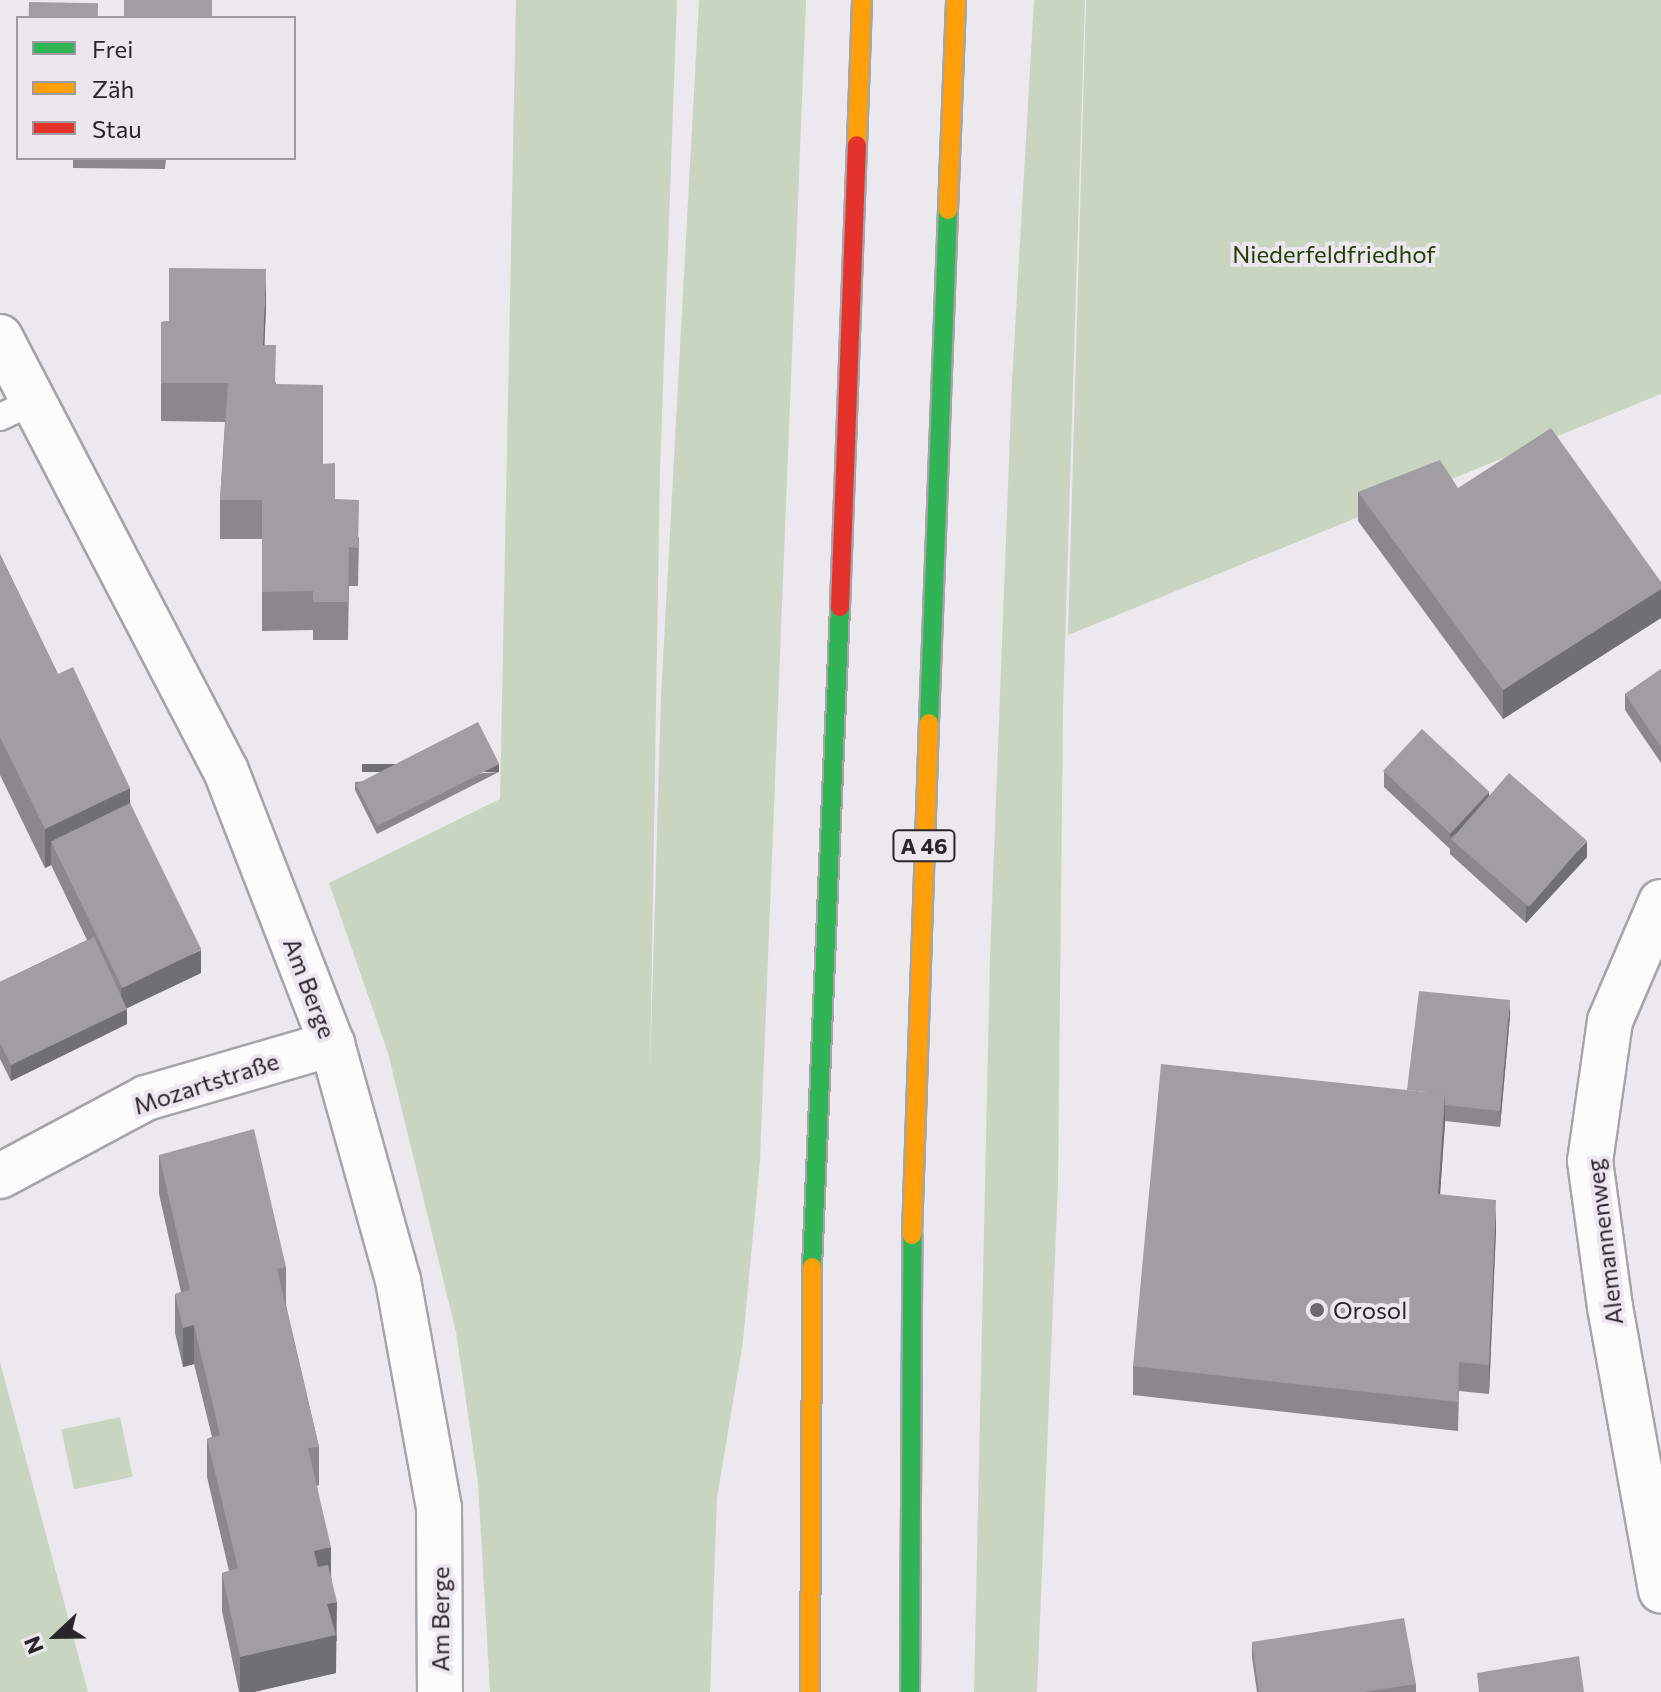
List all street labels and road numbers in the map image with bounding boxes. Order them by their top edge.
road number: A 46 [892,828,956,864]
street label: Am Berge [278,934,342,1042]
street label: Mozartstraße [130,1046,282,1120]
street label: Alemannenweg [1580,1157,1628,1327]
street label: Am Berge [426,1566,454,1672]

